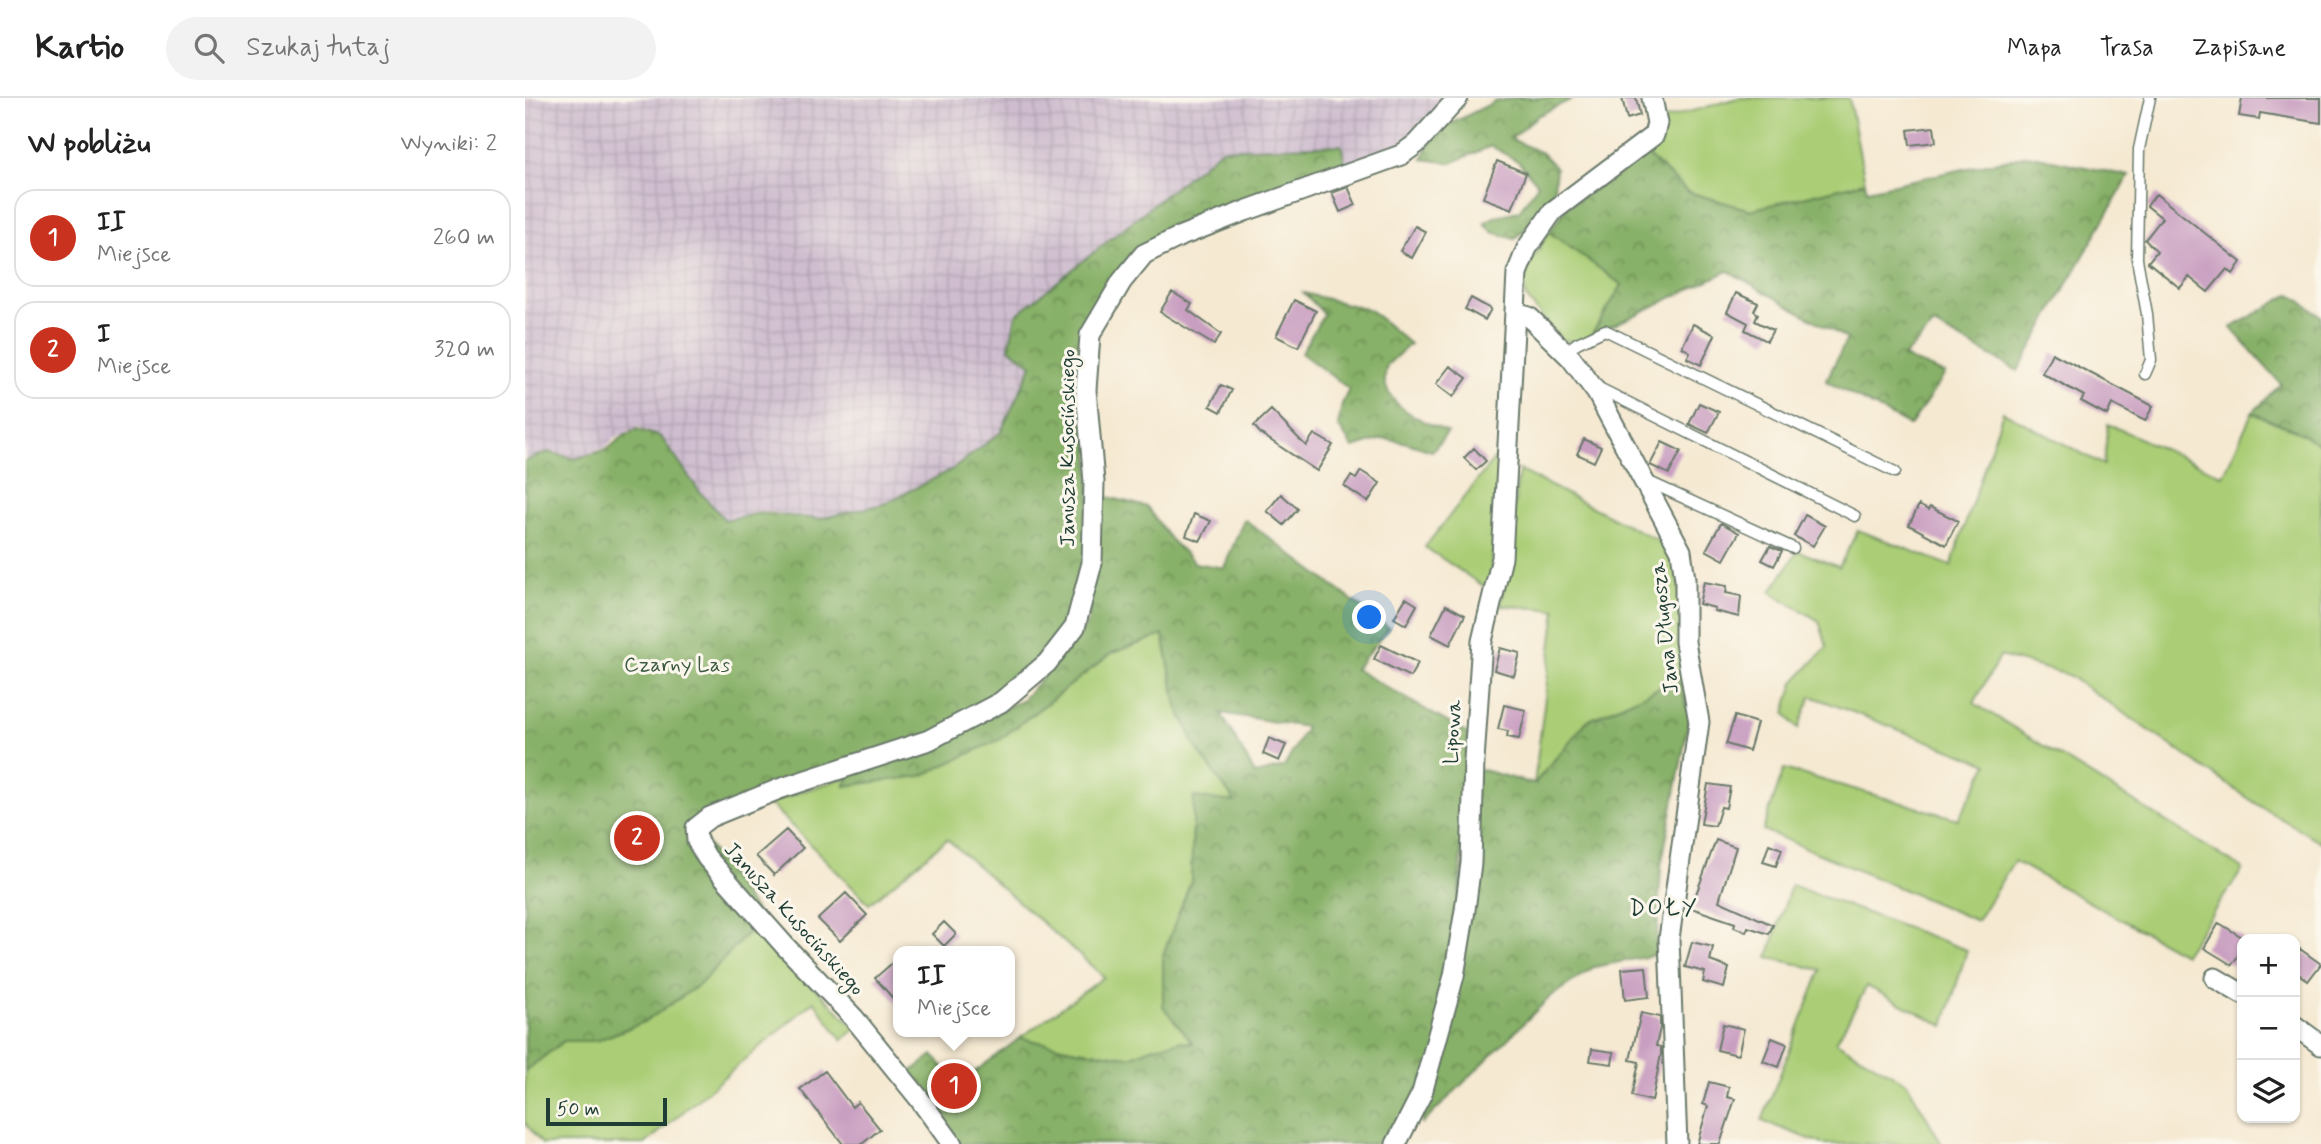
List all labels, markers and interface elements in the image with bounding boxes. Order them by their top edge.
search box [166,17,656,80]
text: Kartio [35,26,124,70]
icon: search [190,29,228,67]
text: Szukaj tutaj [246,31,390,65]
text: Mapa [2007,33,2062,64]
text: Trasa [2100,33,2154,64]
text: Zapisane [2192,33,2286,64]
text: W pobliżu [28,124,151,163]
text: Wyniki: 2 [401,129,497,159]
text: II [97,206,126,240]
text: 1 [48,223,58,253]
text: 260 m [433,223,495,253]
text: Miejsce [97,240,171,270]
text: I [97,318,111,352]
text: 2 [47,335,59,365]
text: 320 m [434,335,495,365]
street label: Janusza Kusocińskiego [1054,349,1083,547]
text: Miejsce [97,352,171,382]
street label: Jana Długosza [1644,560,1686,695]
your location [1352,600,1386,634]
park label: Czarny Las [624,651,730,679]
street label: Lipowa [1437,699,1469,765]
pin: 2 [614,812,660,864]
street label: Janusza Kusocińskiego [717,836,871,1003]
district label: DOŁY [1629,894,1699,924]
map controls [2237,934,2300,1123]
button: + [2237,934,2300,997]
popup [893,946,1015,1037]
text: II [917,960,946,994]
text: Miejsce [917,994,991,1024]
button: − [2237,997,2300,1060]
pin: 1 [931,1060,977,1112]
button: layers [2237,1060,2300,1123]
scale bar [546,1095,667,1127]
text: 50 m [557,1097,600,1122]

